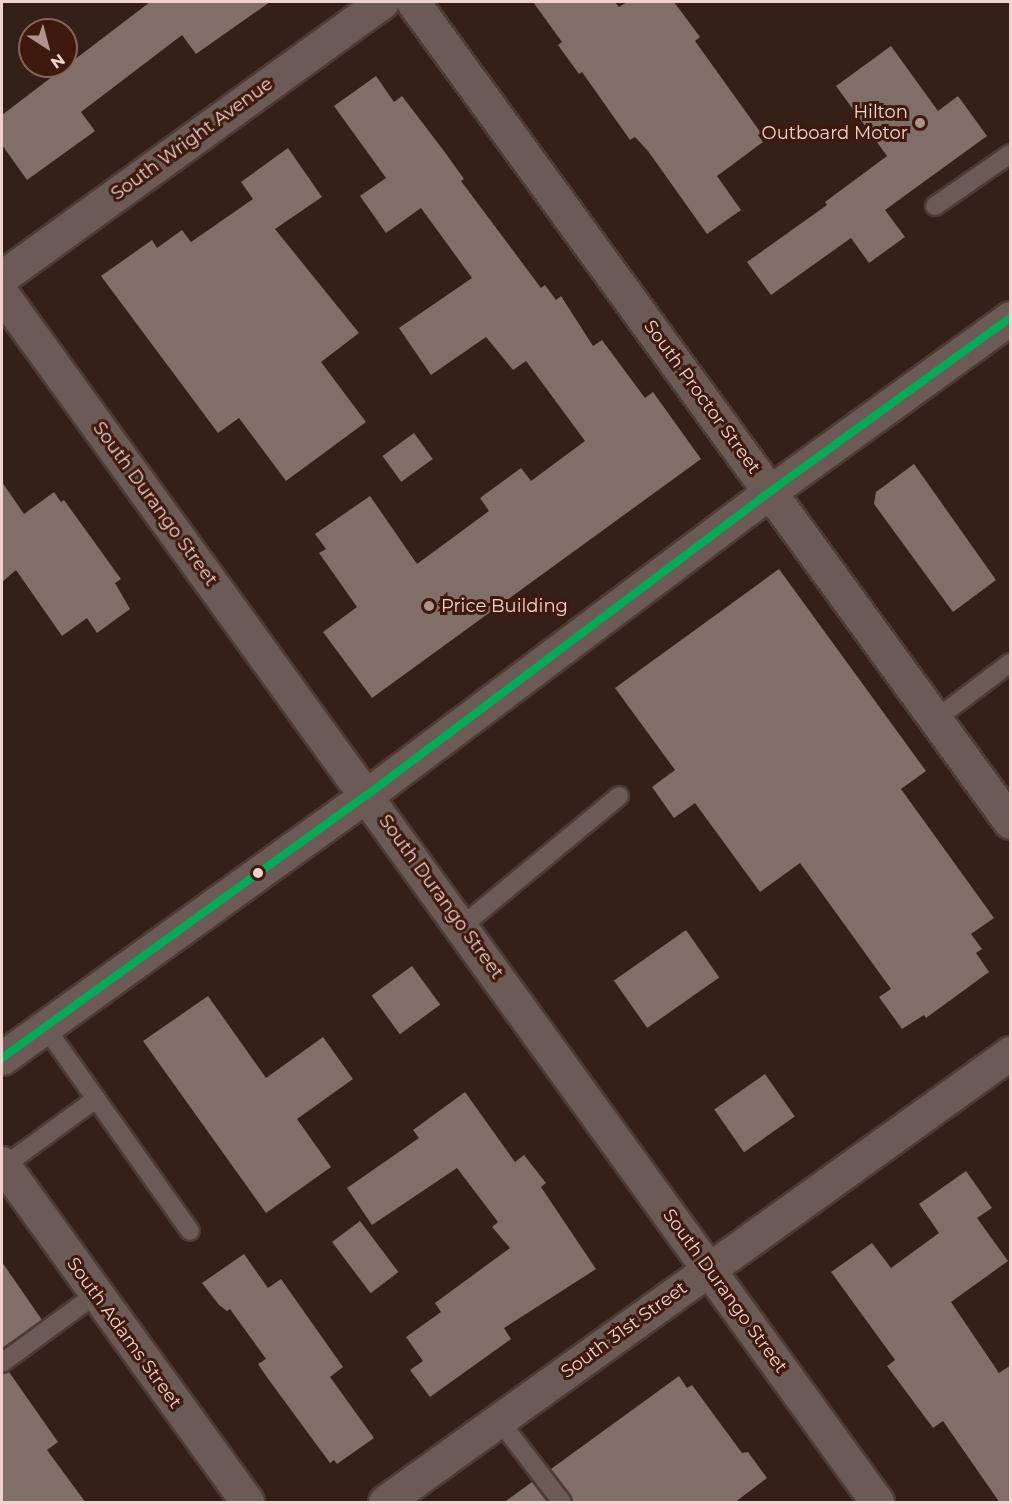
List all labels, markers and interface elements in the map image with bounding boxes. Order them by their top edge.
north arrow [18,18,78,78]
text: N [47,50,69,73]
street label: South Wright Avenue [107,73,277,205]
place label: Hilton Outboard Motor [762,102,908,144]
marker: Hilton Outboard Motor [913,116,927,130]
street label: South Proctor Street [639,316,765,478]
street label: South Durango Street [88,418,222,590]
place label: Price Building [441,595,568,617]
marker: Price Building [422,599,436,613]
street label: South Durango Street [374,811,508,983]
unlabelled marker [252,867,264,879]
street label: South Durango Street [658,1205,792,1377]
street label: South Adams Street [62,1253,186,1413]
street label: South 31st Street [557,1277,691,1383]

